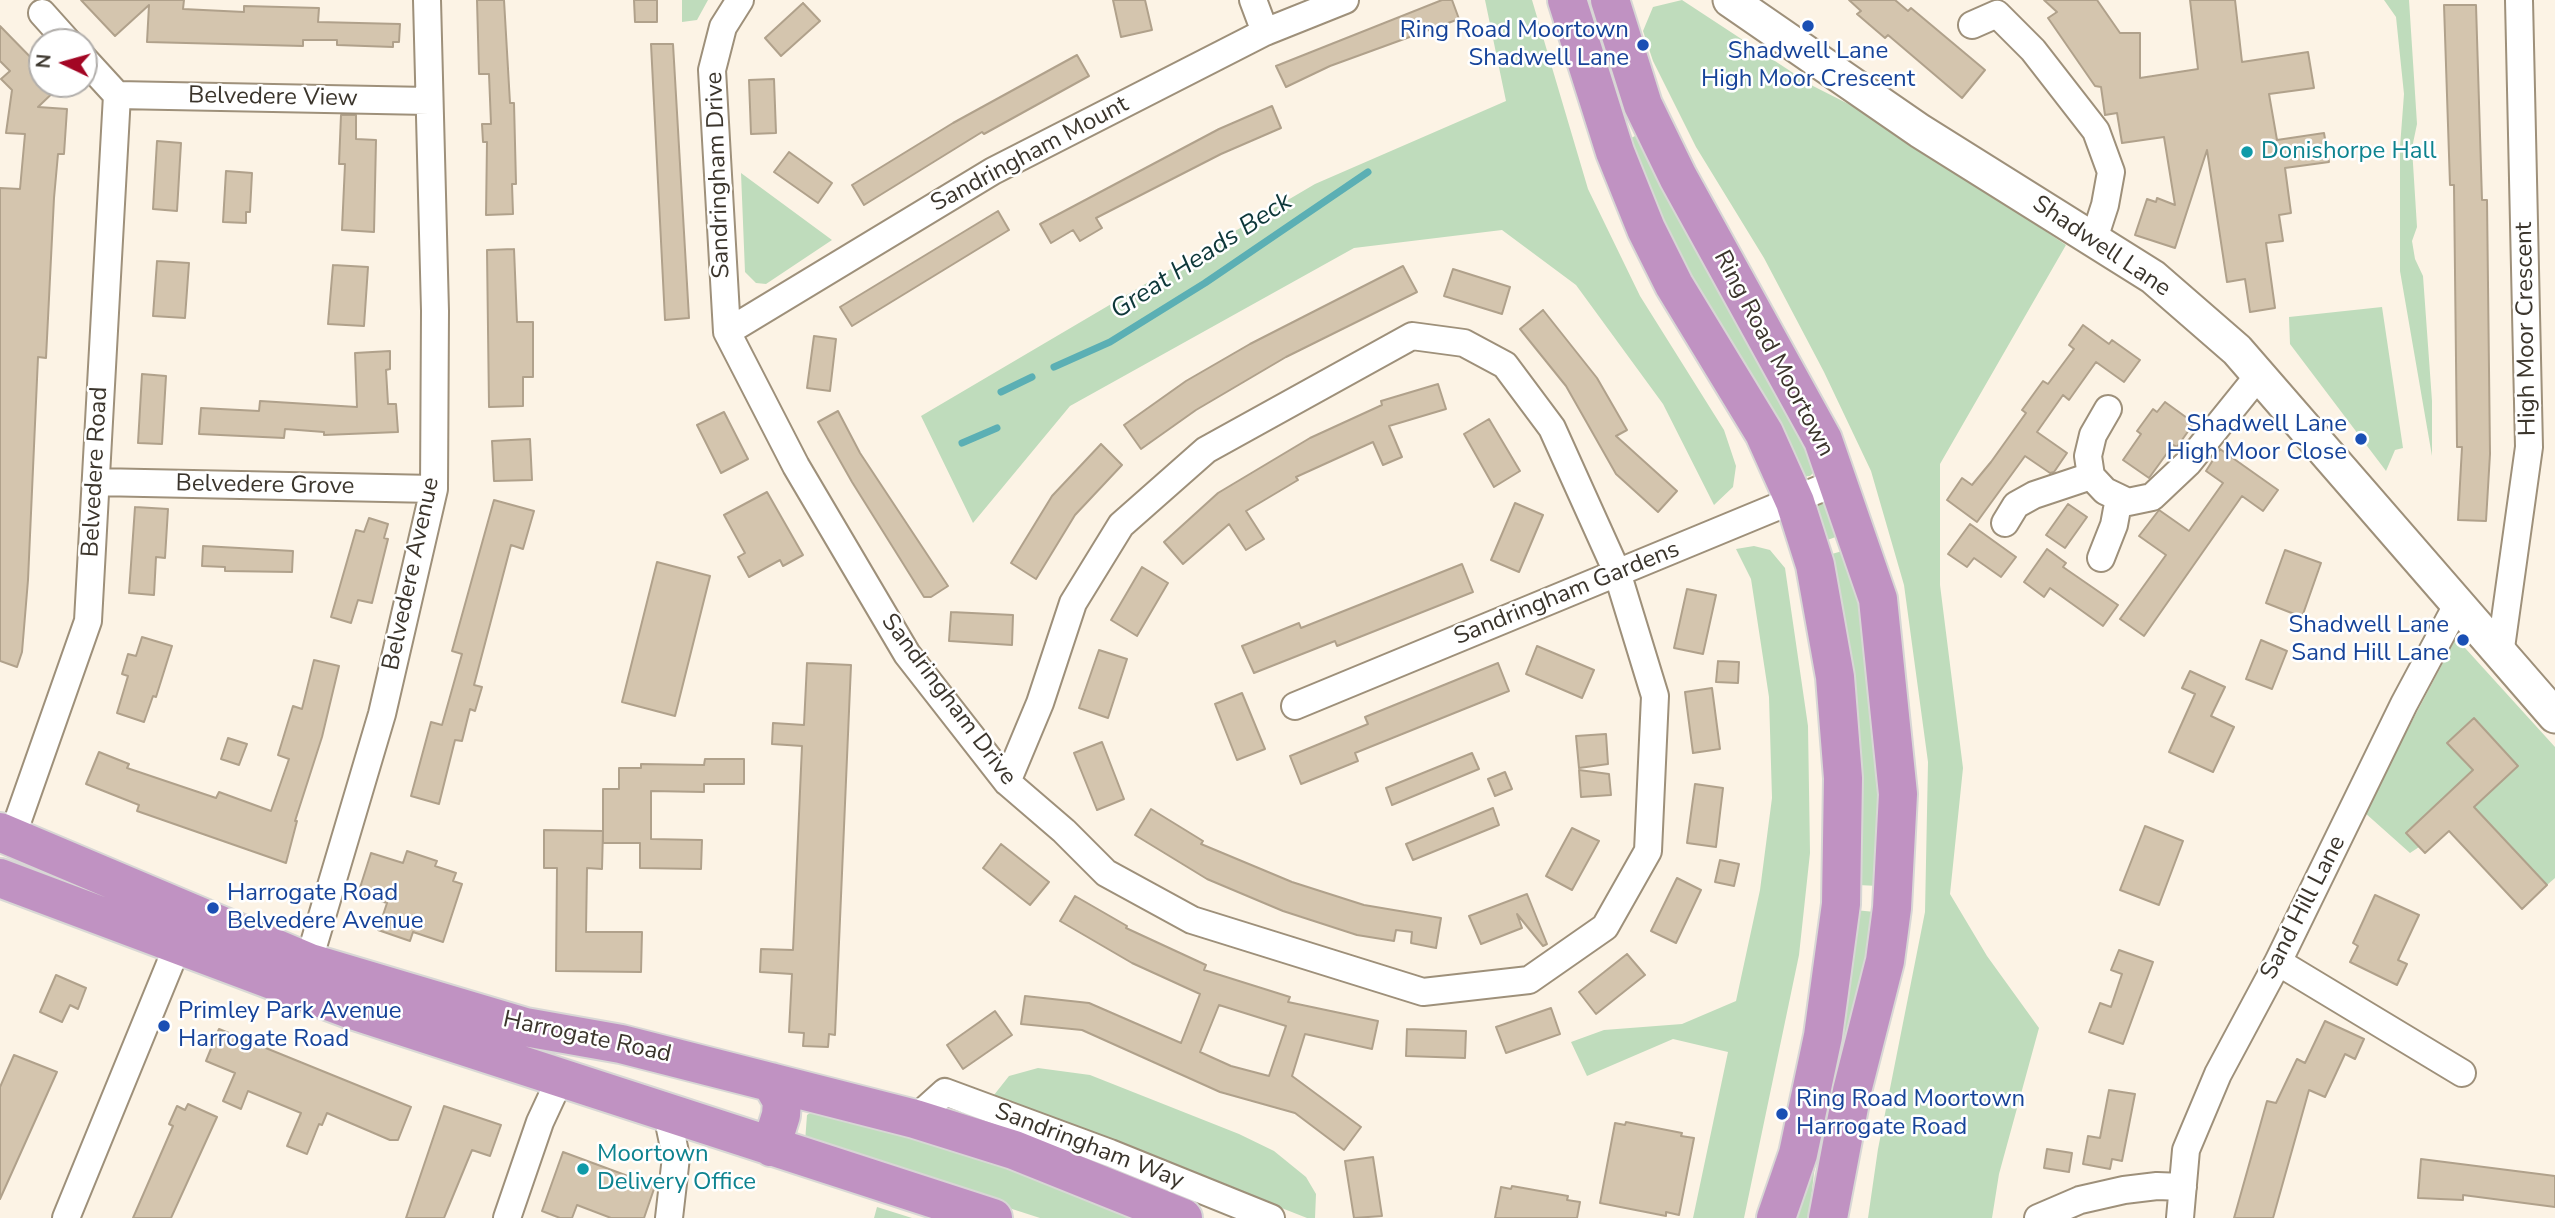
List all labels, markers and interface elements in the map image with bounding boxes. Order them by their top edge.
place label: Ring Road Moortown Shadwell Lane [1400,17,1629,73]
marker: Shadwell Lane High Moor Crescent [1800,18,1816,34]
north arrow [28,28,98,98]
marker: Ring Road Moortown Shadwell Lane [1635,37,1651,53]
place label: Shadwell Lane High Moor Crescent [1701,38,1915,94]
text: N [31,53,58,70]
street label: Sandringham Drive [701,71,737,279]
street label: Belvedere View [188,82,358,114]
street label: Sandringham Mount [926,91,1134,219]
place label: Donishorpe Hall [2261,138,2437,166]
marker: Donishorpe Hall [2239,144,2255,160]
water label: Great Heads Beck [1106,187,1298,327]
street label: Shadwell Lane [2026,190,2176,304]
street label: High Moor Crescent [2511,222,2543,436]
street label: Ring Road Moortown [1706,246,1840,462]
street label: Belvedere Road [77,386,115,558]
place label: Shadwell Lane High Moor Close [2167,411,2347,467]
marker: Shadwell Lane High Moor Close [2353,431,2369,447]
street label: Belvedere Grove [175,470,355,502]
street label: Belvedere Avenue [377,475,447,673]
street label: Sandringham Gardens [1450,536,1684,652]
street label: Sandringham Drive [874,609,1022,791]
place label: Shadwell Lane Sand Hill Lane [2289,612,2449,668]
marker: Shadwell Lane Sand Hill Lane [2455,632,2471,648]
street label: Sand Hill Lane [2255,831,2353,985]
place label: Harrogate Road Belvedere Avenue [227,880,424,936]
marker: Harrogate Road Belvedere Avenue [205,900,221,916]
place label: Primley Park Avenue Harrogate Road [178,998,402,1054]
street label: Harrogate Road [500,1006,674,1070]
marker: Primley Park Avenue Harrogate Road [156,1018,172,1034]
place label: Ring Road Moortown Harrogate Road [1796,1086,2025,1142]
street label: Sandringham Way [990,1098,1188,1196]
marker: Ring Road Moortown Harrogate Road [1774,1106,1790,1122]
place label: Moortown Delivery Office [597,1141,756,1197]
marker: Moortown Delivery Office [575,1161,591,1177]

